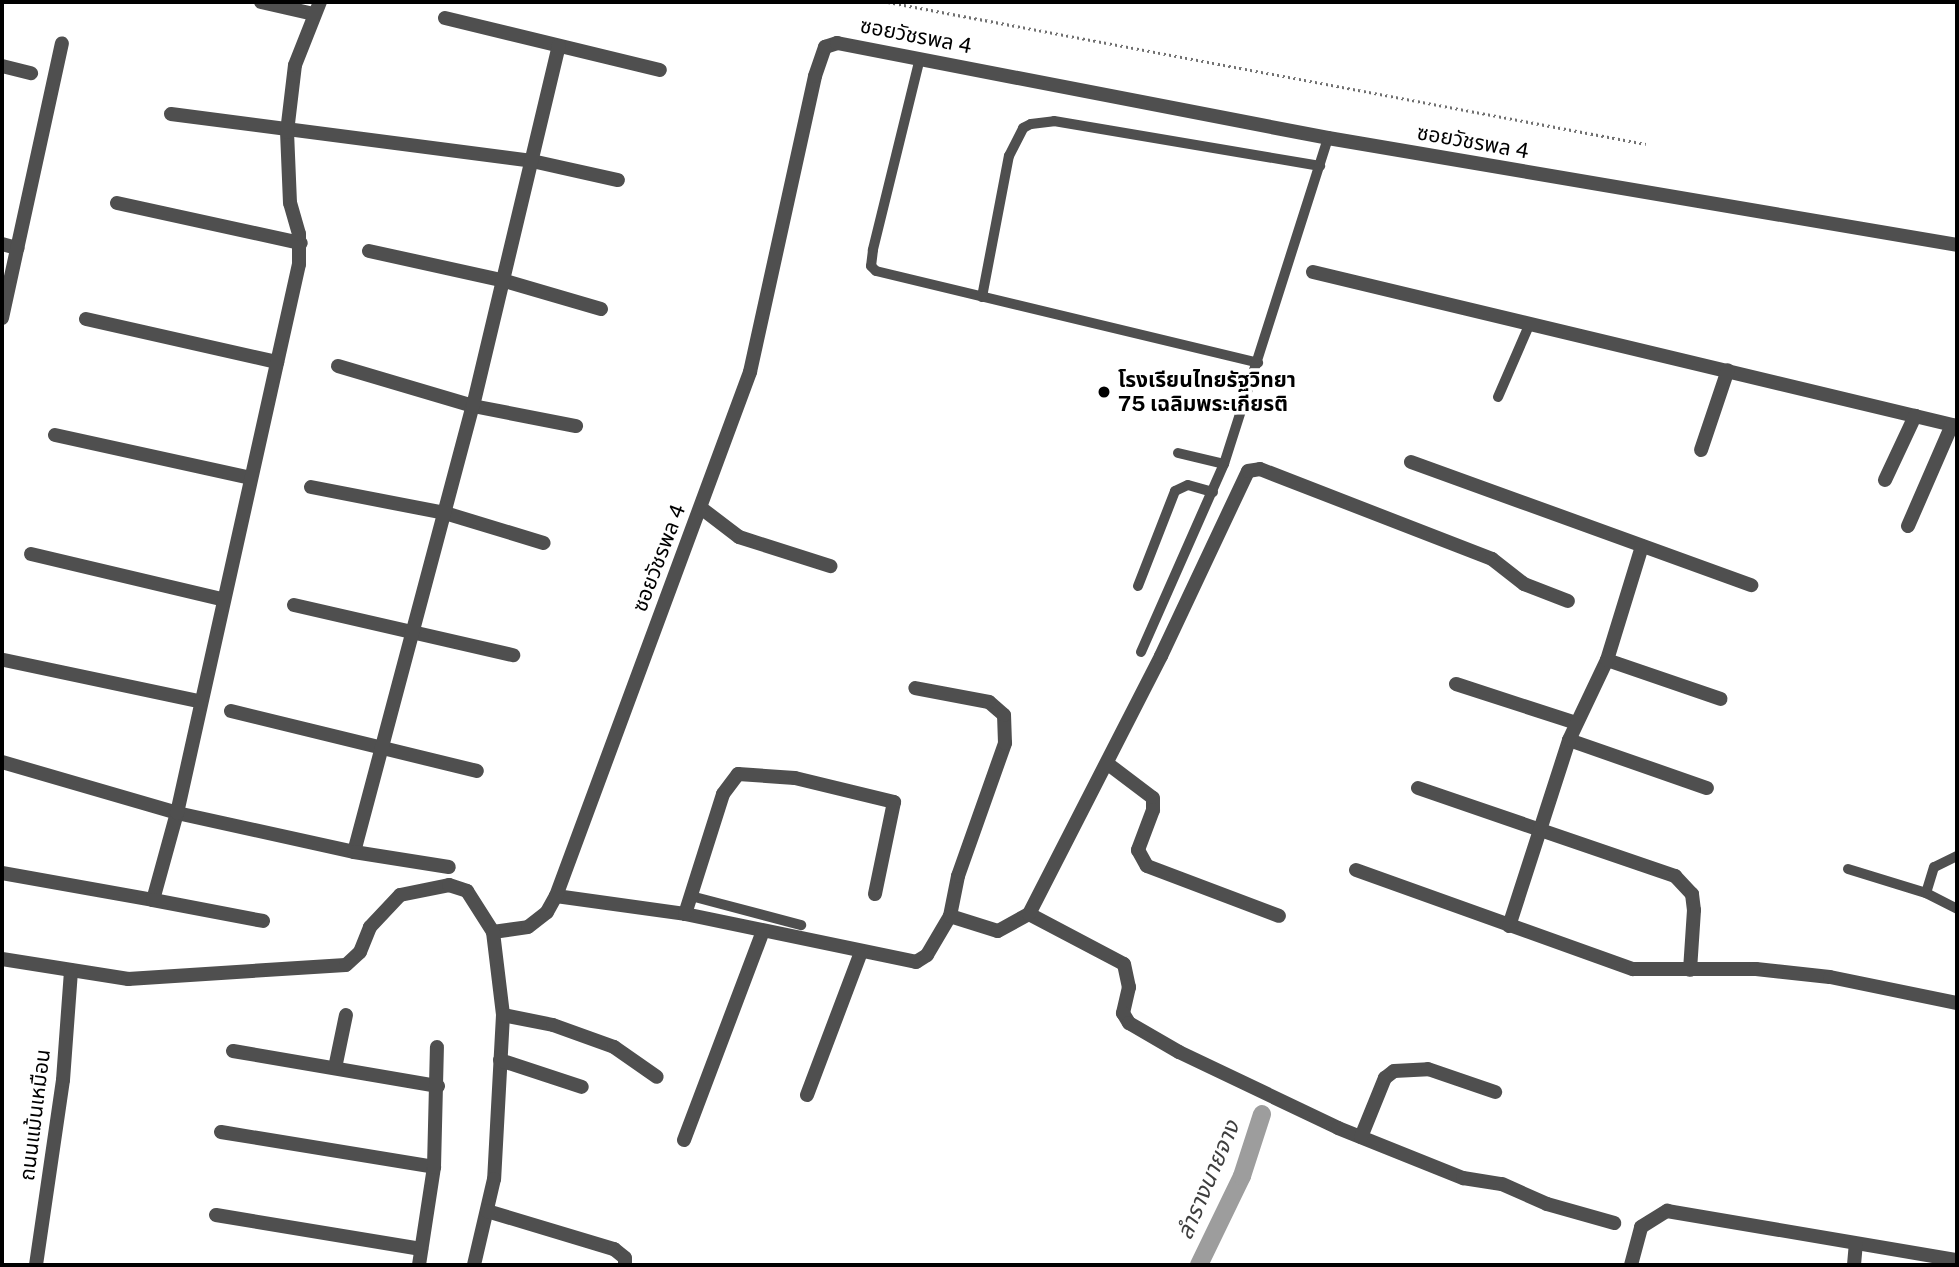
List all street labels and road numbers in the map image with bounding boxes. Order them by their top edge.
street label: ซอยวัชรพล 4 [858,13,974,59]
street label: ซอยวัชรพล 4 [1415,120,1531,164]
street label: ซอยวัชรพล 4 [627,501,691,615]
street label: ถนนแม้นเหมือน [14,1048,56,1182]

